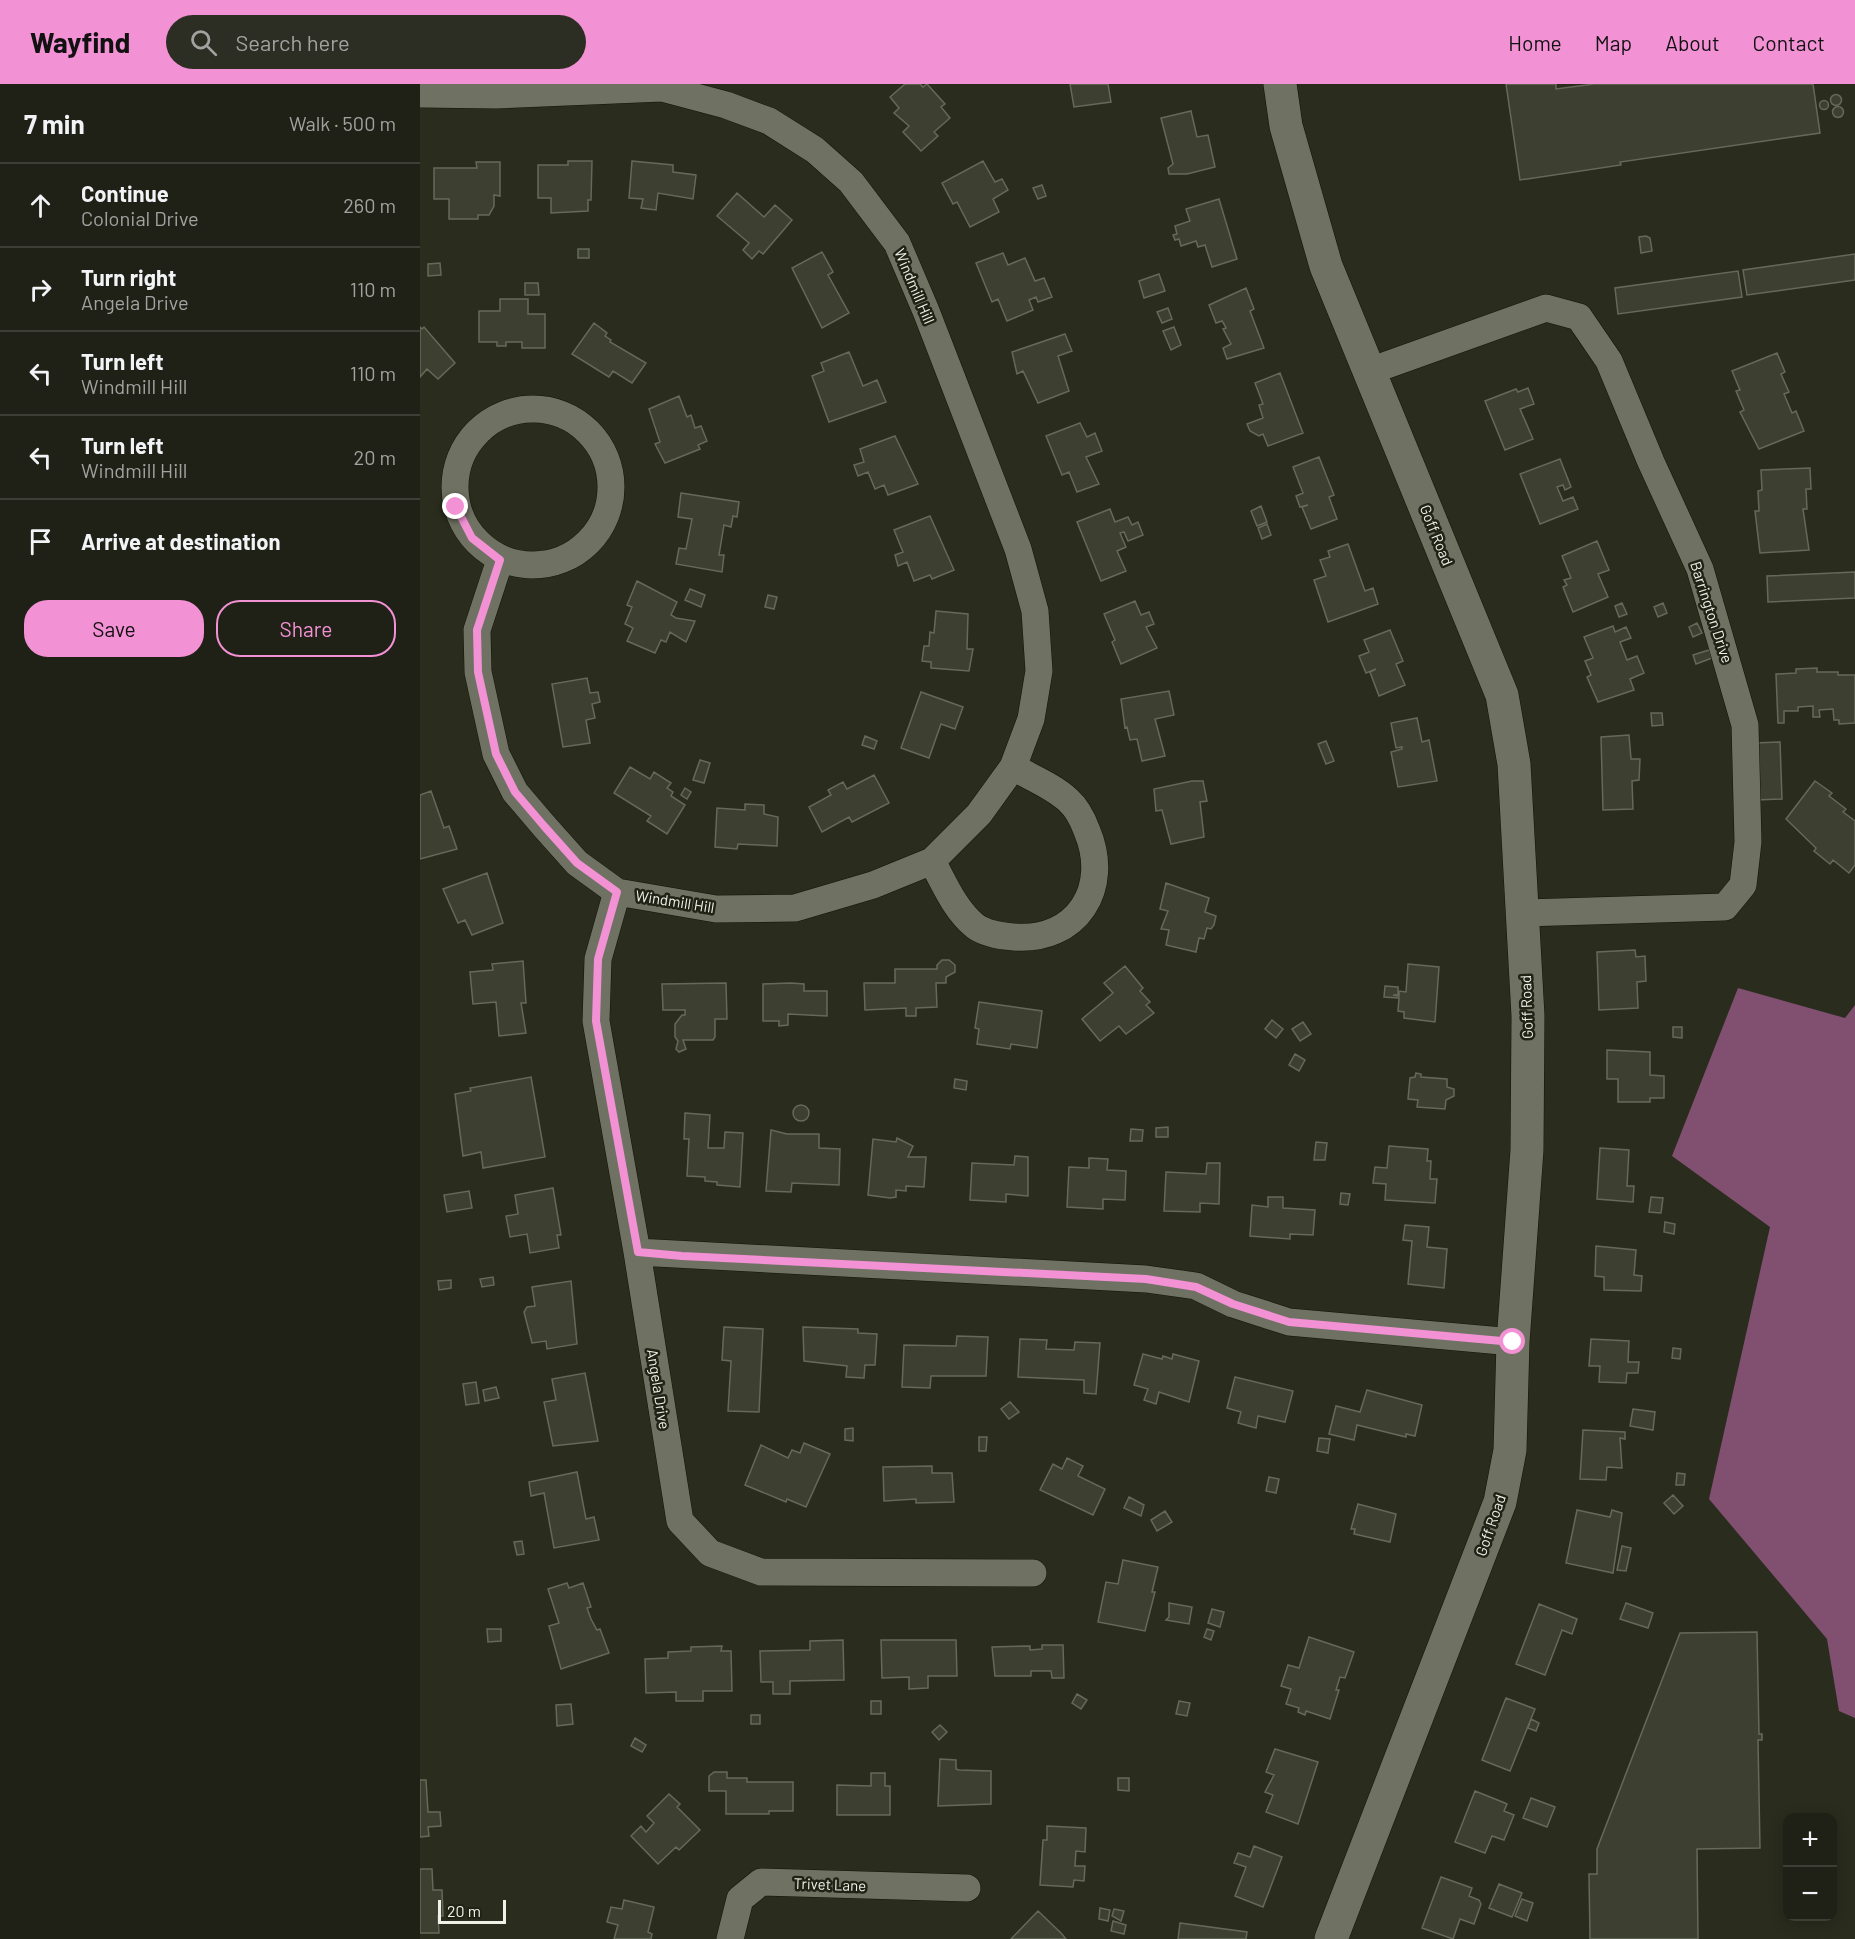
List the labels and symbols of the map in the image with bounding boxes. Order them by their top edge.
street label: Windmill Hill [891,246,939,326]
route end [442,493,468,519]
street label: Goff Road [1417,502,1457,568]
street label: Barrington Drive [1687,559,1737,665]
street label: Windmill Hill [634,886,716,916]
street label: Goff Road [1516,975,1536,1039]
route start [1499,1328,1525,1354]
street label: Angela Drive [644,1348,674,1430]
street label: Goff Road [1471,1492,1509,1558]
street label: Trivet Lane [794,1874,866,1894]
scale bar [438,1897,506,1924]

